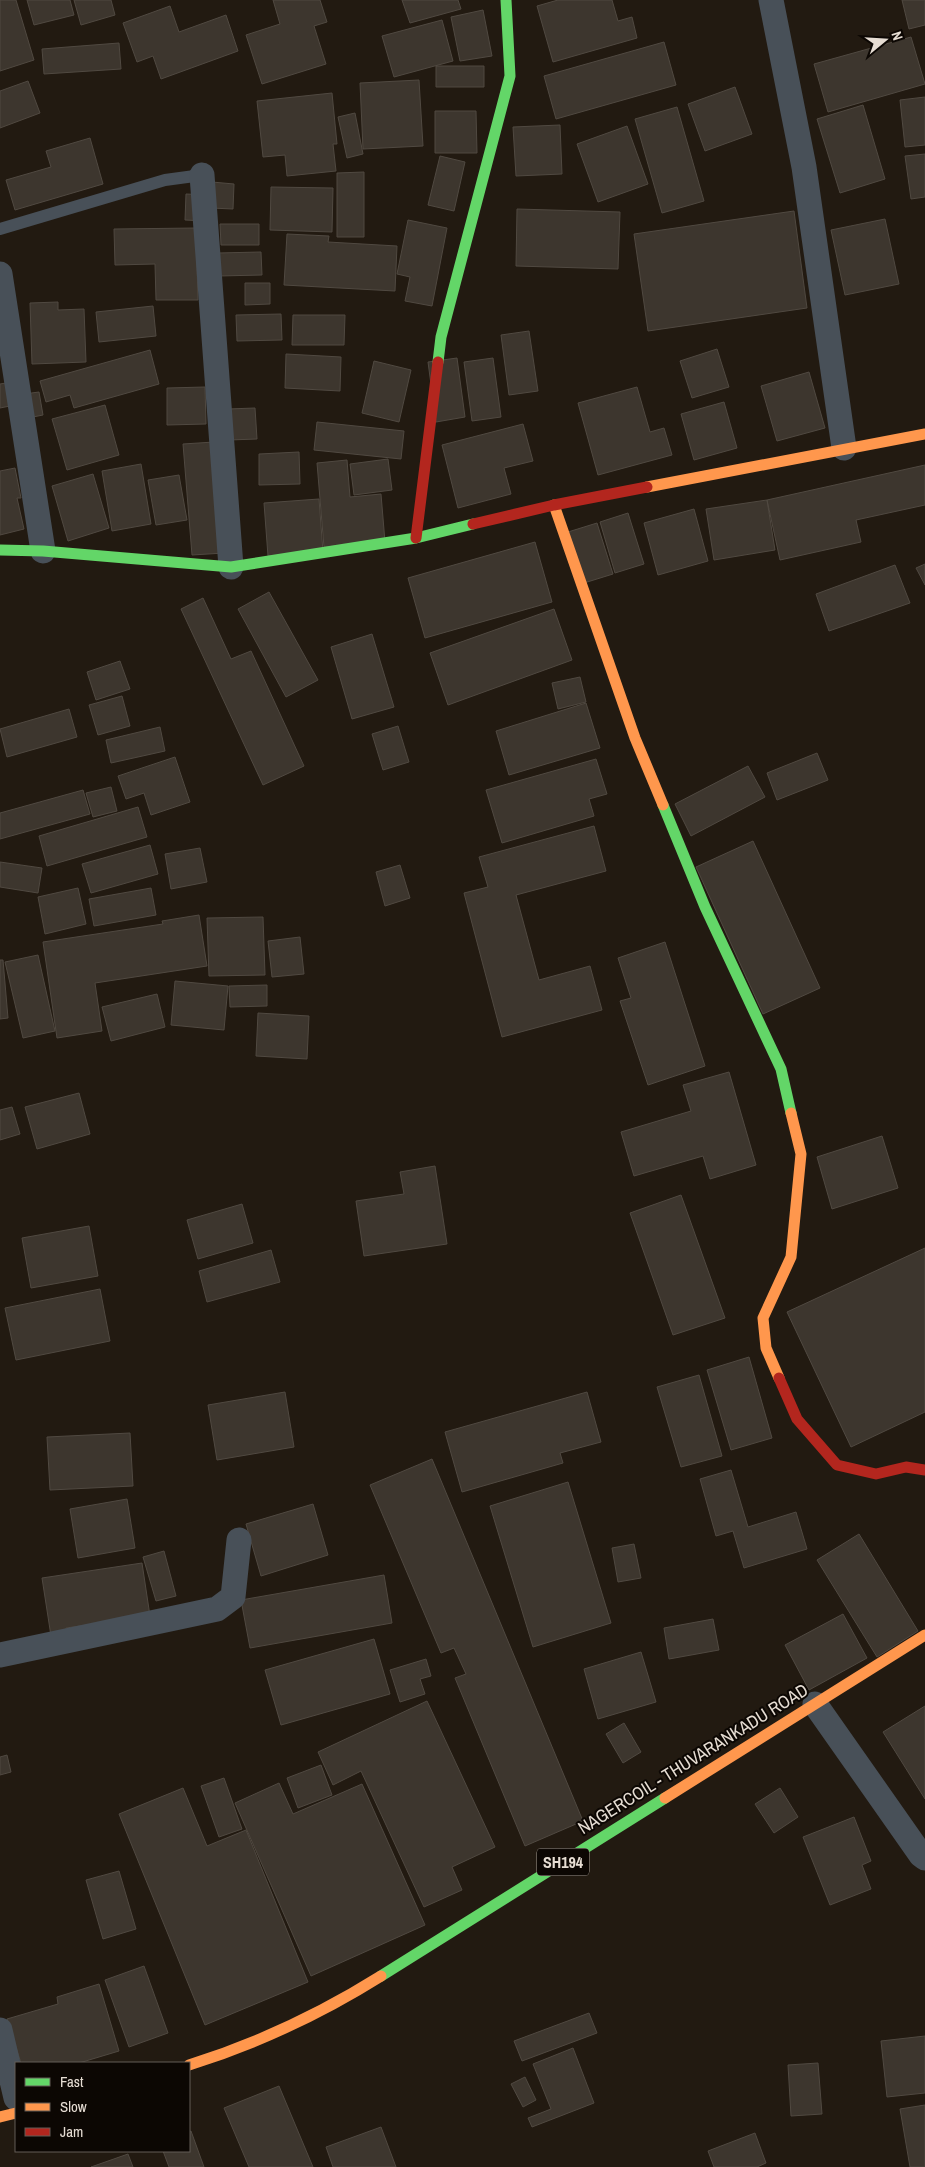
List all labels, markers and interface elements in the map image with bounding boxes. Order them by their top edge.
north arrow [860,15,910,65]
text: N [888,29,907,43]
street label: NAGERCOIL - THUVARANKADU ROAD [573,1677,813,1840]
road number: SH194 [537,1848,589,1875]
legend [15,2062,190,2152]
text: Fast [60,2071,84,2092]
text: Slow [60,2096,87,2117]
text: Jam [60,2121,83,2142]

